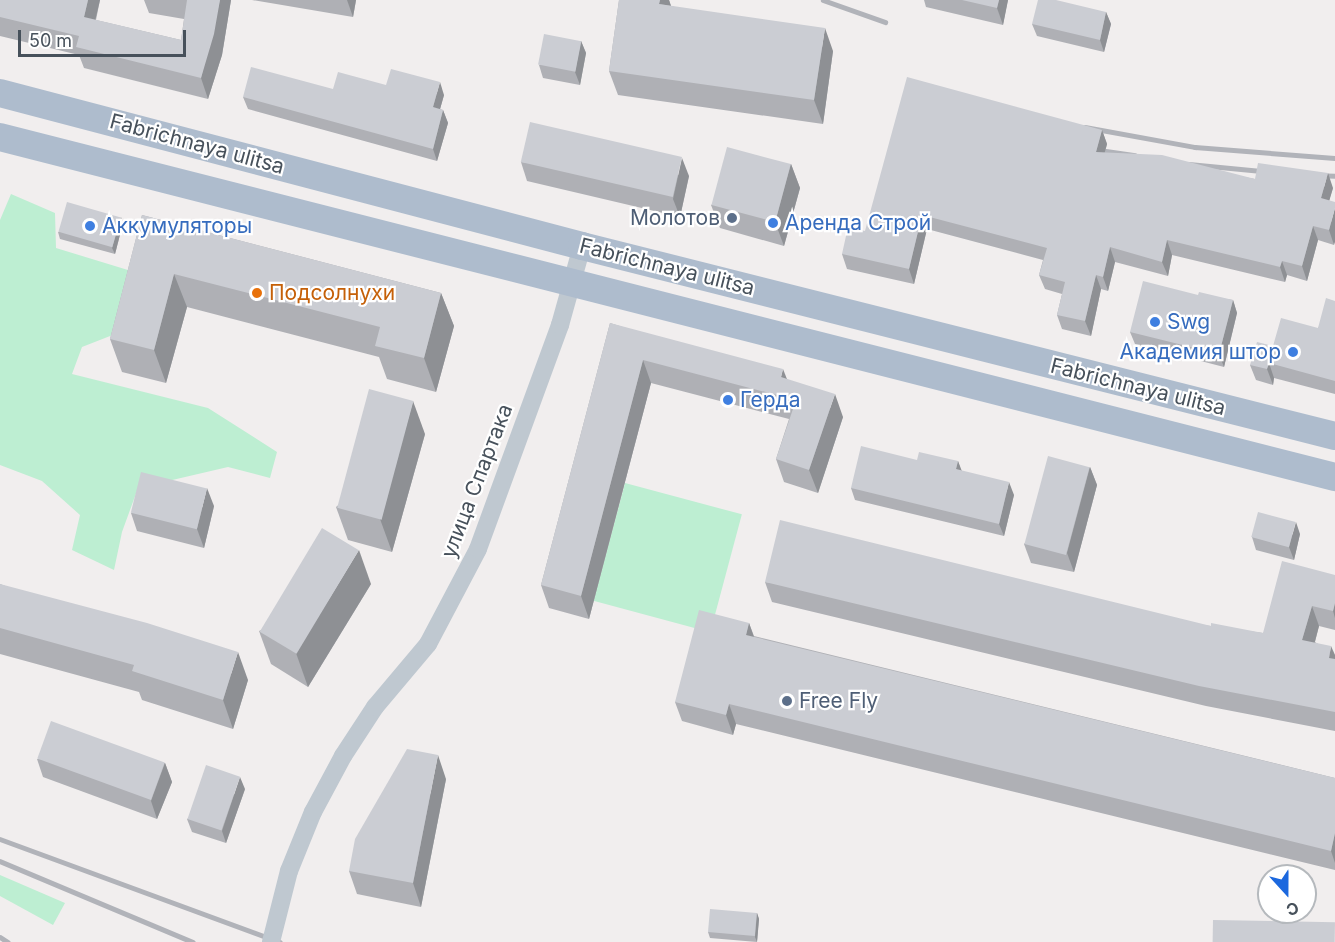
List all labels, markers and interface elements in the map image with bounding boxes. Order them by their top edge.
scale bar [21,18,189,56]
text: 50 m [29,30,72,51]
street label: Fabrichnaya ulitsa [107,109,287,179]
place label: Молотов [630,205,720,231]
place label: Аренда Строй [785,210,931,236]
marker: Молотов [725,211,739,225]
place label: Аккумуляторы [102,213,252,239]
marker: Аренда Строй [766,216,780,230]
marker: Аккумуляторы [83,219,97,233]
street label: Fabrichnaya ulitsa [577,233,757,301]
place label: Подсолнухи [269,280,395,306]
marker: Подсолнухи [250,286,264,300]
place label: Swg [1167,309,1210,335]
marker: Swg [1148,315,1162,329]
place label: Академия штор [1120,339,1281,365]
marker: Академия штор [1286,345,1300,359]
street label: Fabrichnaya ulitsa [1048,353,1228,421]
place label: Герда [740,387,801,413]
marker: Герда [721,393,735,407]
street label: улица Спартака [436,401,518,561]
place label: Free Fly [799,688,878,714]
marker: Free Fly [780,694,794,708]
north arrow [1257,864,1317,924]
text: С [1284,897,1302,920]

